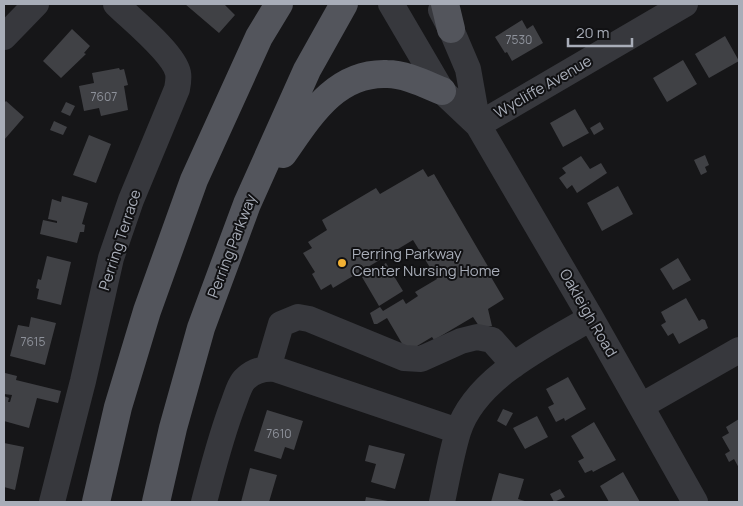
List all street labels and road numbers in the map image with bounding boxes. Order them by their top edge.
street label: Wycliffe Avenue [490,50,596,123]
street label: Perring Terrace [93,186,146,293]
street label: Perring Parkway [202,191,261,301]
street label: Oakleigh Road [555,265,622,361]

